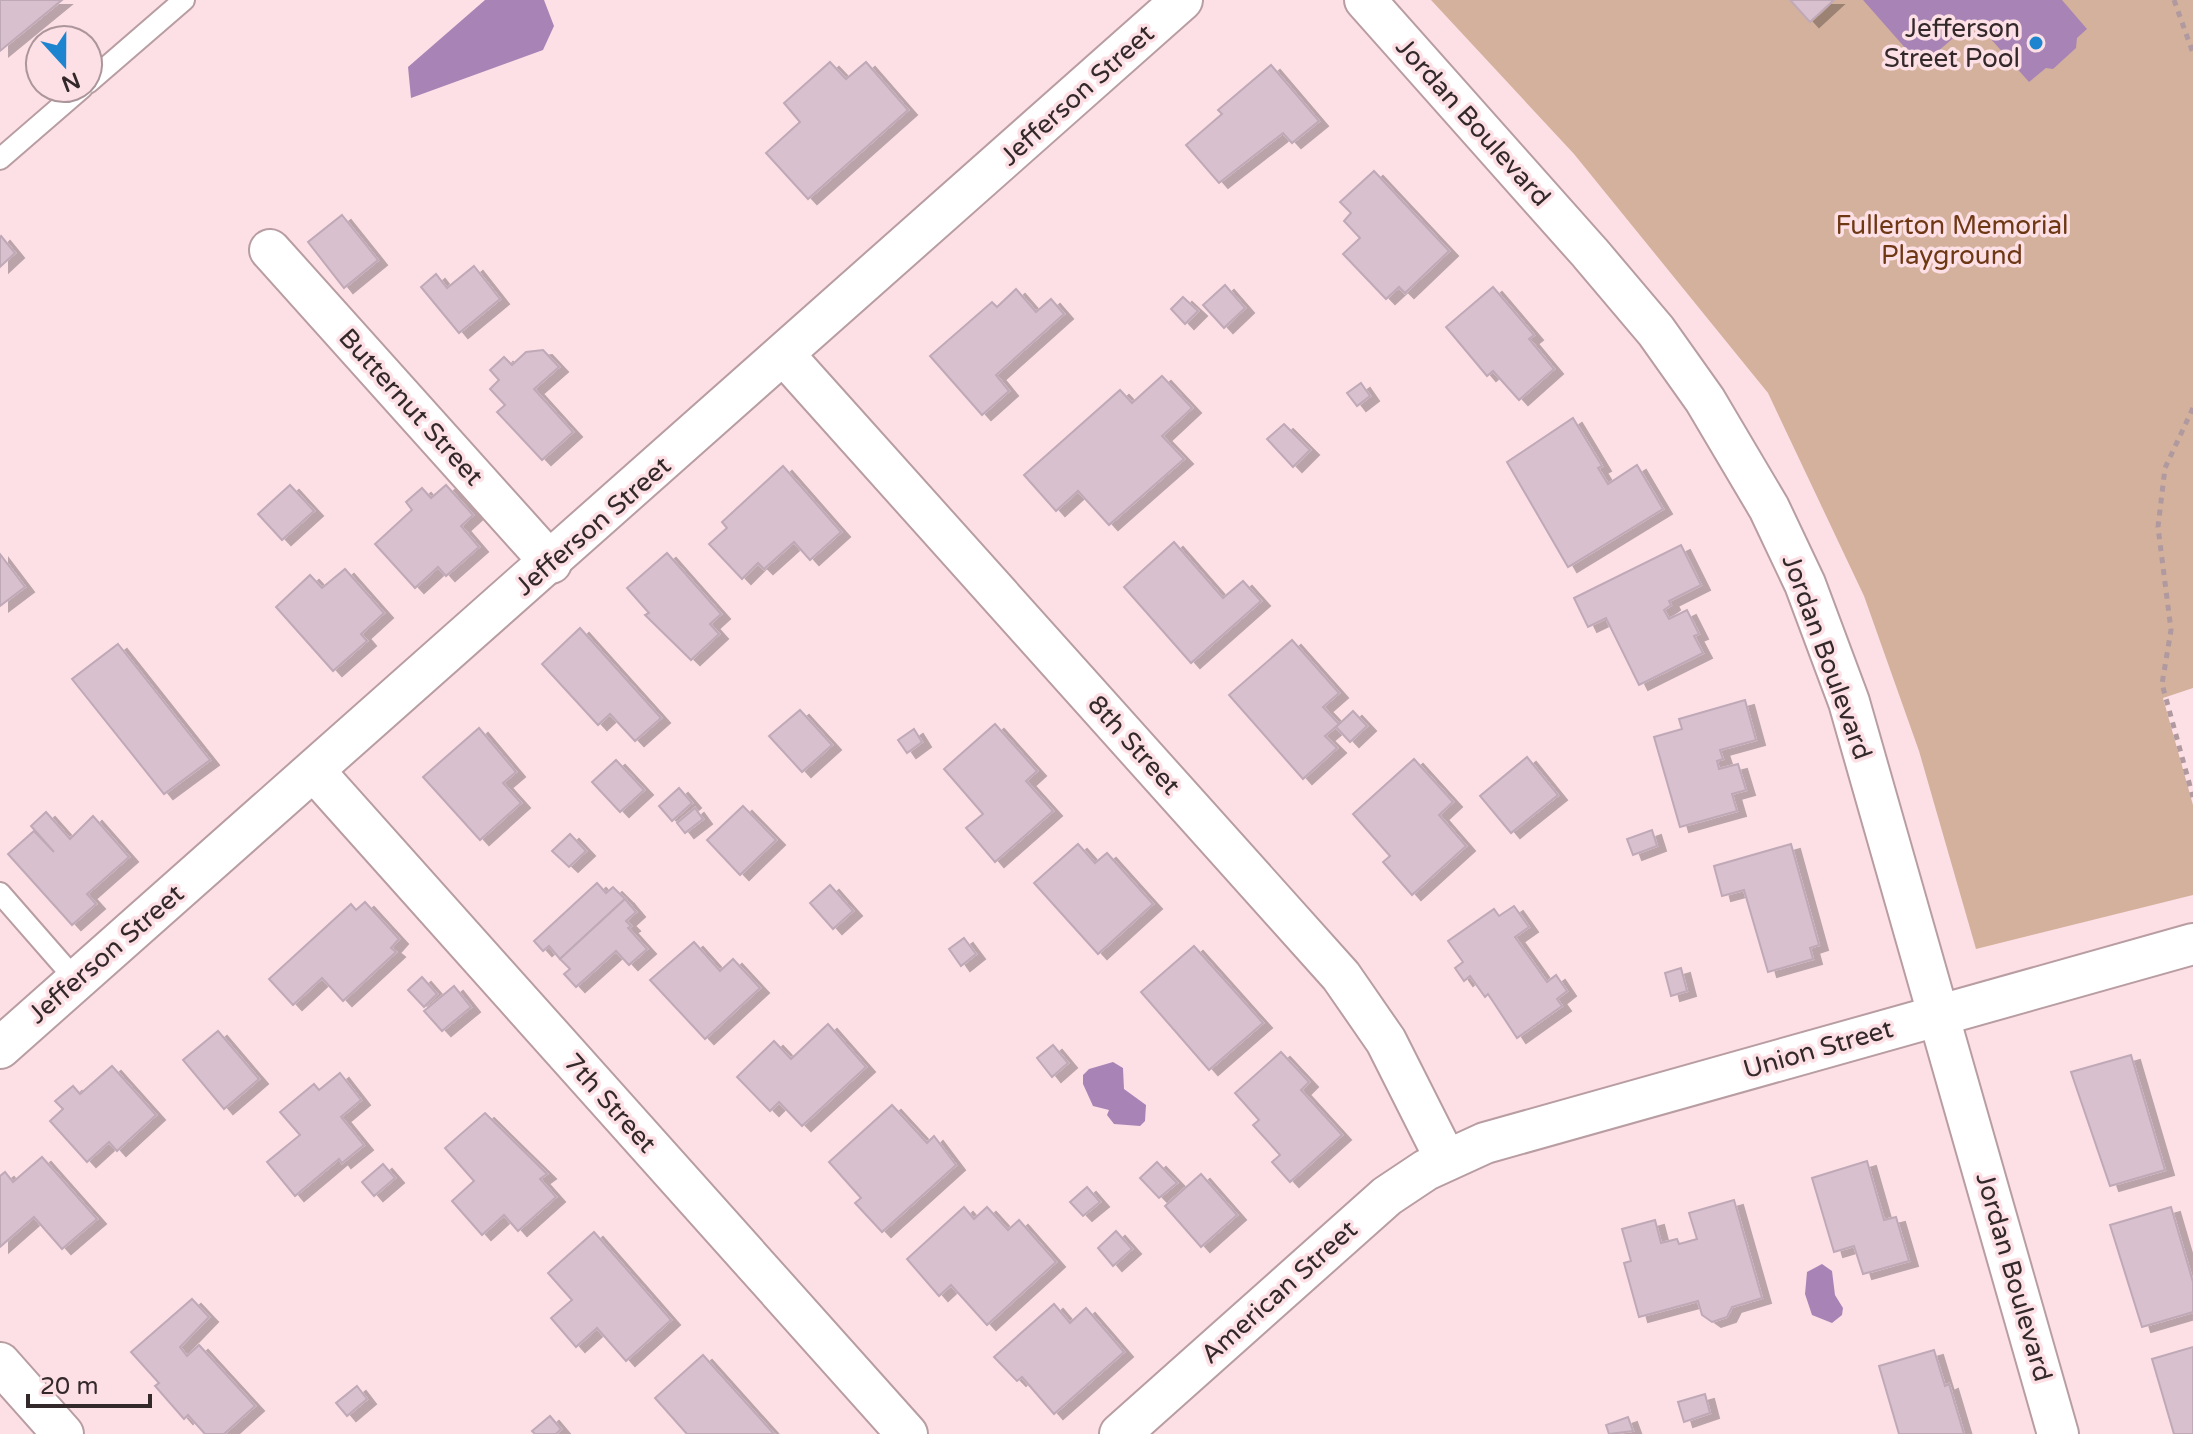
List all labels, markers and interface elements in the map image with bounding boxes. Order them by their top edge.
place label: Jefferson Street Pool [1884,13,2020,74]
street label: Jefferson Street [994,18,1160,172]
north arrow [24,24,104,104]
street label: Jordan Boulevard [1389,31,1557,213]
marker: Jefferson Street Pool [2027,34,2045,52]
text: N [58,66,84,97]
park label: Fullerton Memorial Playground [1835,210,2069,271]
street label: Butternut Street [332,322,490,492]
street label: Jefferson Street [509,450,677,602]
street label: Jordan Boulevard [1776,550,1878,764]
street label: 8th Street [1081,689,1187,801]
street label: Jefferson Street [22,878,190,1030]
street label: Union Street [1740,1013,1896,1085]
street label: 7th Street [557,1047,663,1159]
street label: Jordan Boulevard [1969,1169,2059,1385]
street label: American Street [1194,1214,1364,1370]
scale bar [28,1358,150,1408]
text: 20 m [40,1372,98,1401]

